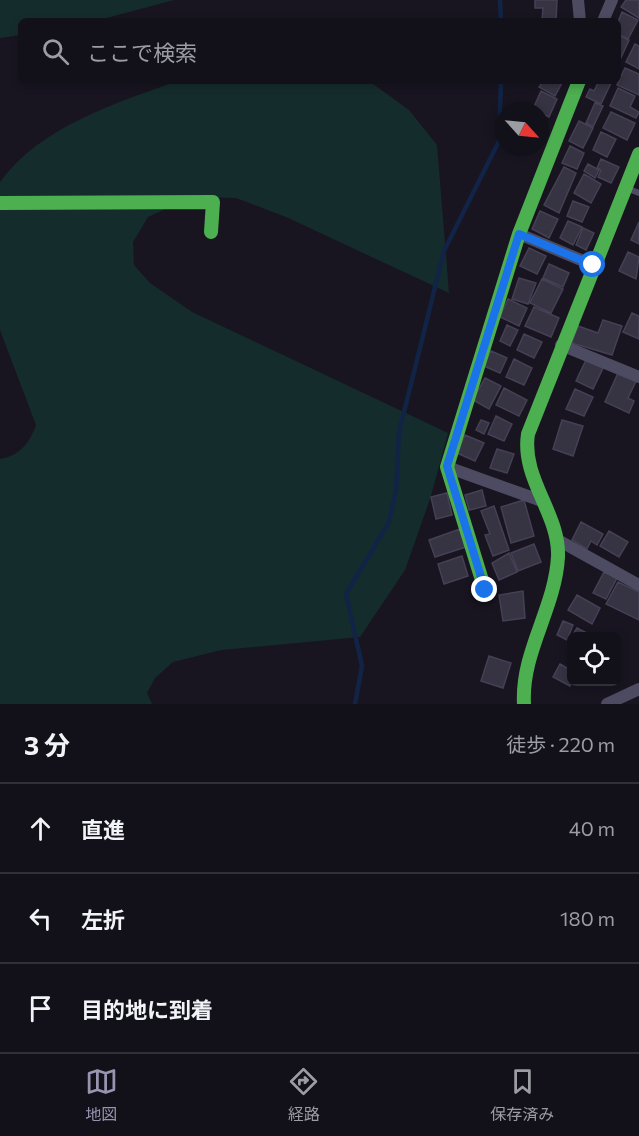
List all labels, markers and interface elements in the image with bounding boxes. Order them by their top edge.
search box [18,18,621,84]
icon: search [39,35,72,68]
text: ここで検索 [87,39,197,66]
north arrow [495,102,549,156]
route start [579,251,605,277]
route end [471,576,497,602]
map controls [567,632,621,686]
button: locate [567,632,621,686]
text: 3 分 [24,729,70,760]
text: 徒歩 · 220 m [506,732,615,756]
icon: ahead [24,812,57,845]
text: 直進 [81,816,125,843]
text: 40 m [569,816,615,840]
icon: left [24,902,57,935]
text: 左折 [81,906,125,933]
text: 180 m [560,906,615,930]
icon: arrive [24,992,57,1025]
text: 目的地に到着 [81,996,213,1023]
tab: 地図 [85,1065,118,1125]
tab: 経路 [287,1065,320,1125]
tab: 保存済み [490,1065,554,1125]

